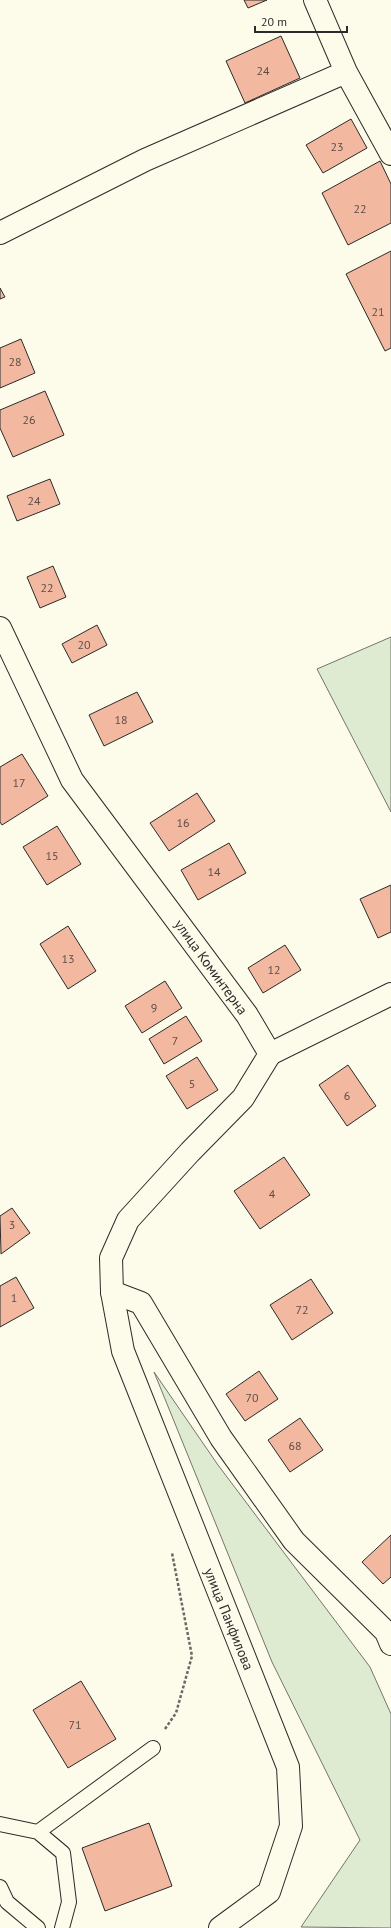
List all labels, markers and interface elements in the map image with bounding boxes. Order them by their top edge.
scale bar [255,8,347,34]
text: 20 m [261,14,287,29]
house number: 24 [256,63,270,78]
house number: 23 [330,139,344,154]
house number: 22 [353,201,367,216]
house number: 21 [371,304,385,319]
house number: 28 [8,354,22,369]
house number: 26 [22,412,36,427]
house number: 24 [27,493,41,508]
house number: 22 [40,580,54,595]
house number: 20 [77,637,91,652]
house number: 18 [114,712,128,727]
house number: 17 [12,775,26,790]
house number: 16 [176,815,190,830]
house number: 15 [45,848,59,863]
house number: 14 [207,864,221,879]
street label: улица Коминтерна [170,916,252,1018]
house number: 13 [61,951,75,966]
house number: 12 [267,962,281,977]
house number: 9 [151,1000,157,1015]
house number: 7 [172,1033,178,1048]
house number: 5 [189,1076,195,1091]
house number: 6 [344,1088,350,1103]
house number: 4 [269,1186,276,1201]
house number: 3 [9,1217,15,1232]
house number: 1 [11,1290,17,1305]
house number: 72 [295,1302,309,1317]
house number: 70 [245,1390,259,1405]
house number: 68 [288,1438,302,1453]
street label: улица Панфилова [200,1565,258,1673]
house number: 71 [68,1717,82,1732]

